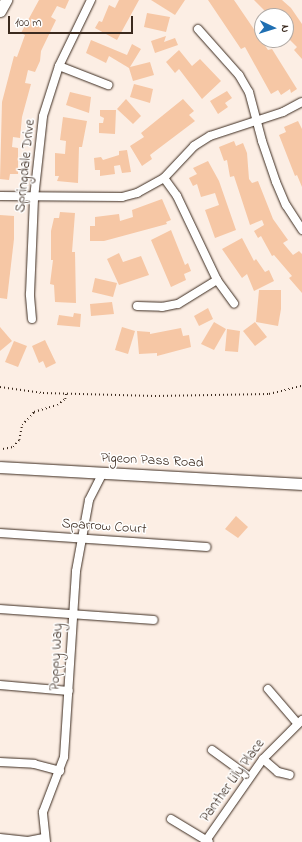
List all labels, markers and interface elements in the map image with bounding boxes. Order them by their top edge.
scale bar [10,8,135,34]
north arrow [254,8,294,48]
text: 100 m [15,14,42,32]
text: N [277,24,293,33]
street label: Springdale Drive [13,119,39,213]
street label: Pigeon Pass Road [100,450,204,472]
street label: Sparrow Court [61,516,147,538]
street label: Poppy Way [47,623,67,691]
street label: Panther Lily Place [197,736,269,826]

